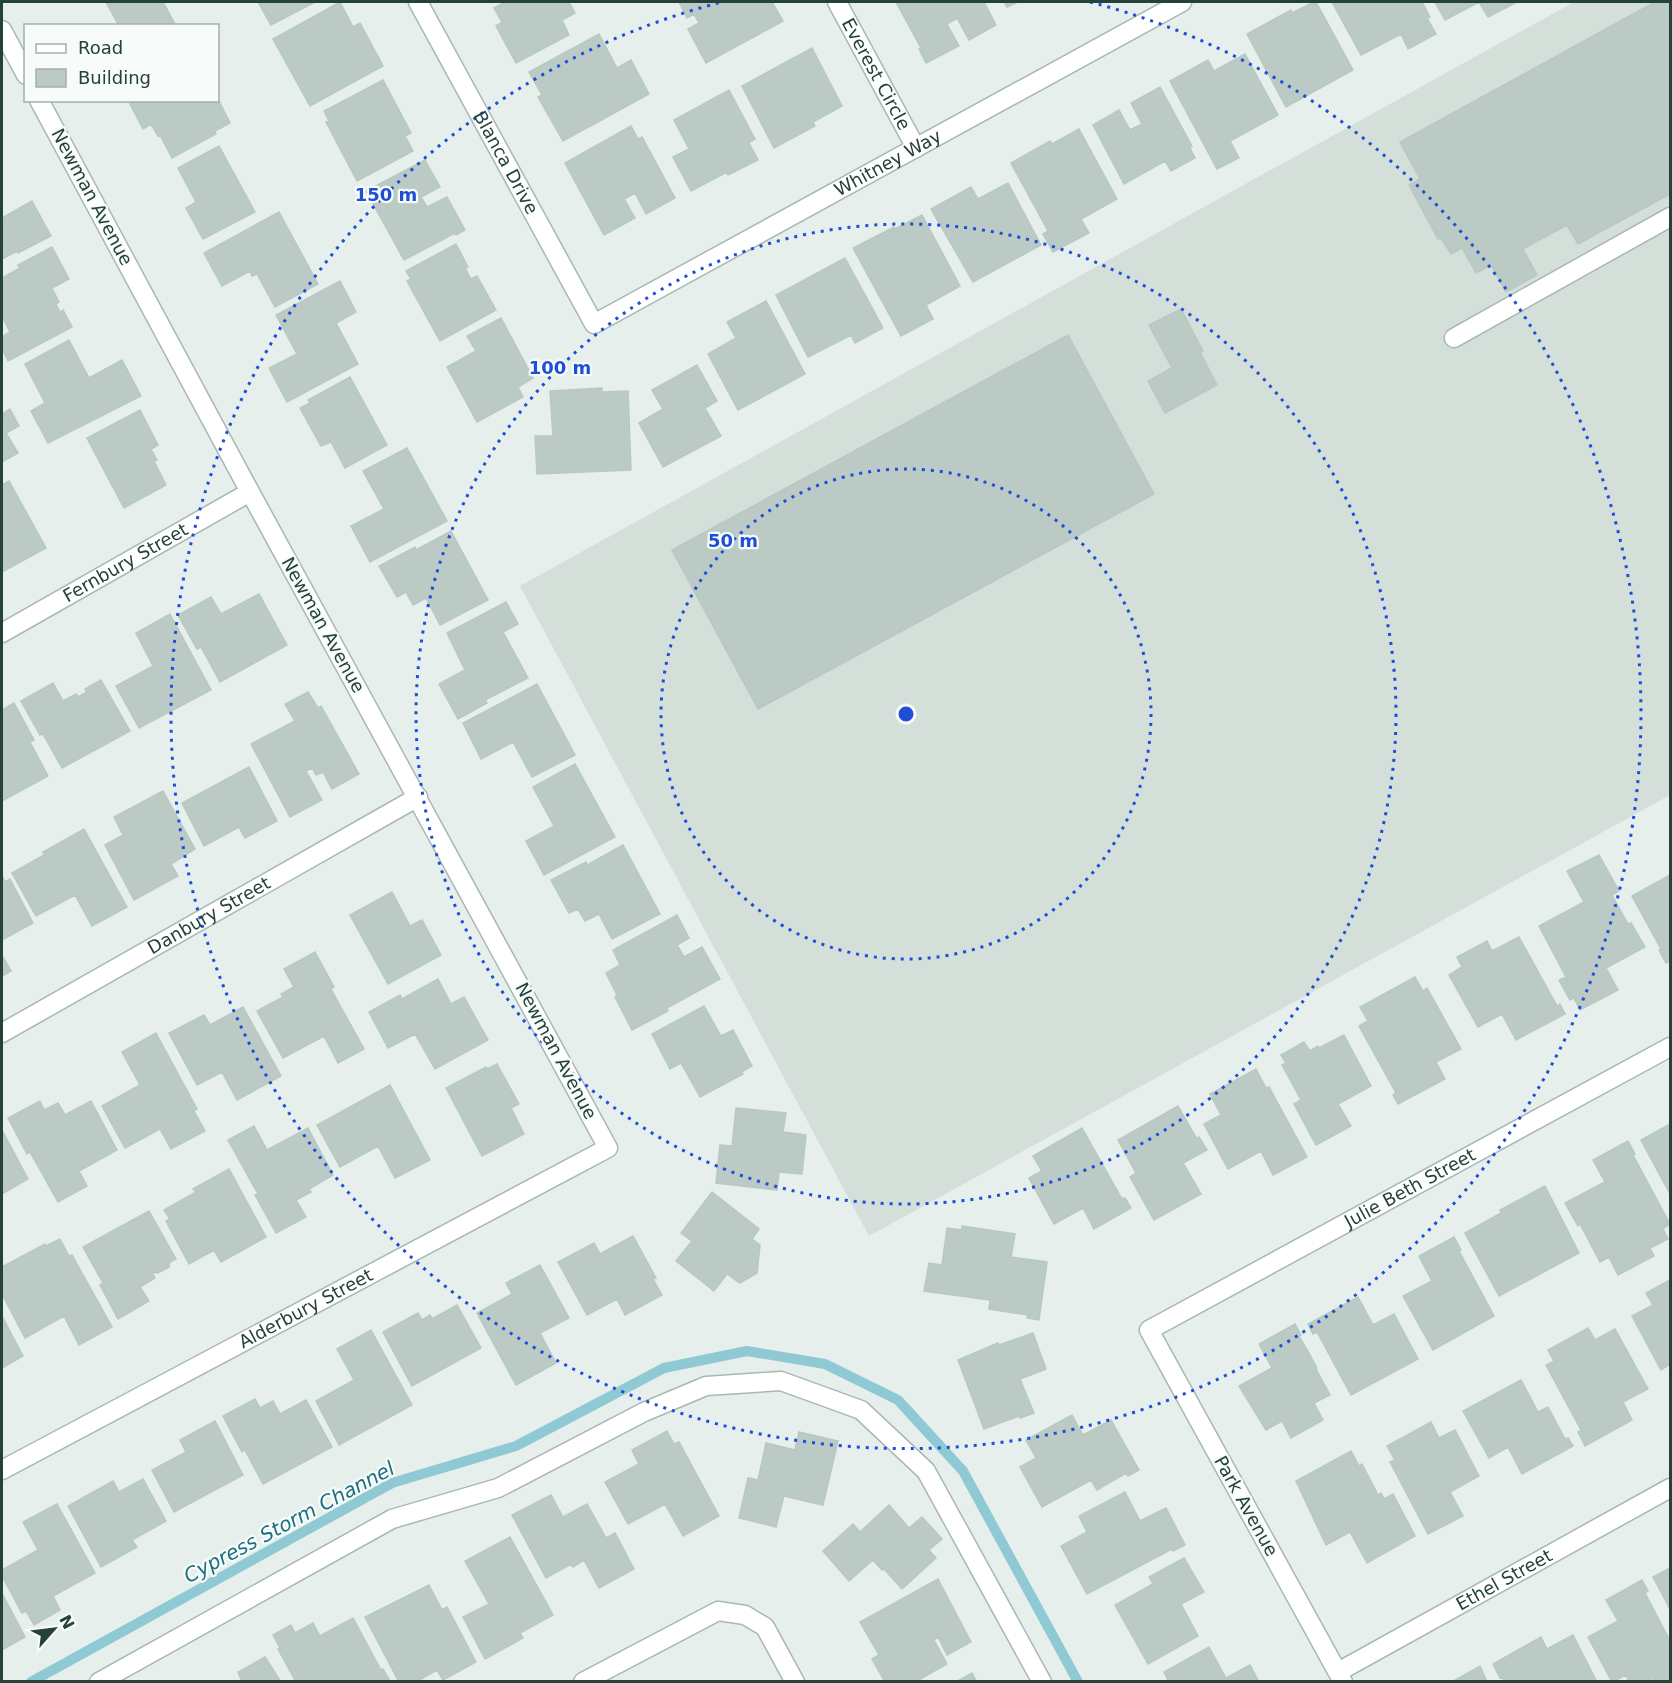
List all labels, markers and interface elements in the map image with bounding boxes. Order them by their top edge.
street label: Everest Circle [838,14,915,133]
legend [24,24,219,102]
text: Road [78,37,123,58]
text: Building [78,67,151,88]
street label: Blanca Drive [470,107,543,218]
street label: Newman Avenue [48,125,137,269]
street label: Whitney Way [831,125,945,200]
text: 150 m [355,184,417,205]
text: 100 m [529,357,591,378]
street label: Fernbury Street [59,519,191,606]
text: 50 m [708,530,758,551]
street label: Newman Avenue [277,553,369,696]
centre of rings [896,704,916,724]
street label: Danbury Street [144,872,274,958]
street label: Newman Avenue [512,979,601,1123]
street label: Julie Beth Street [1340,1144,1479,1232]
street label: Alderbury Street [235,1264,376,1352]
street label: Park Avenue [1210,1452,1283,1560]
water label: Cypress Storm Channel [180,1456,399,1588]
street label: Ethel Street [1452,1544,1556,1614]
north arrow [24,1599,84,1659]
text: N [55,1612,78,1633]

